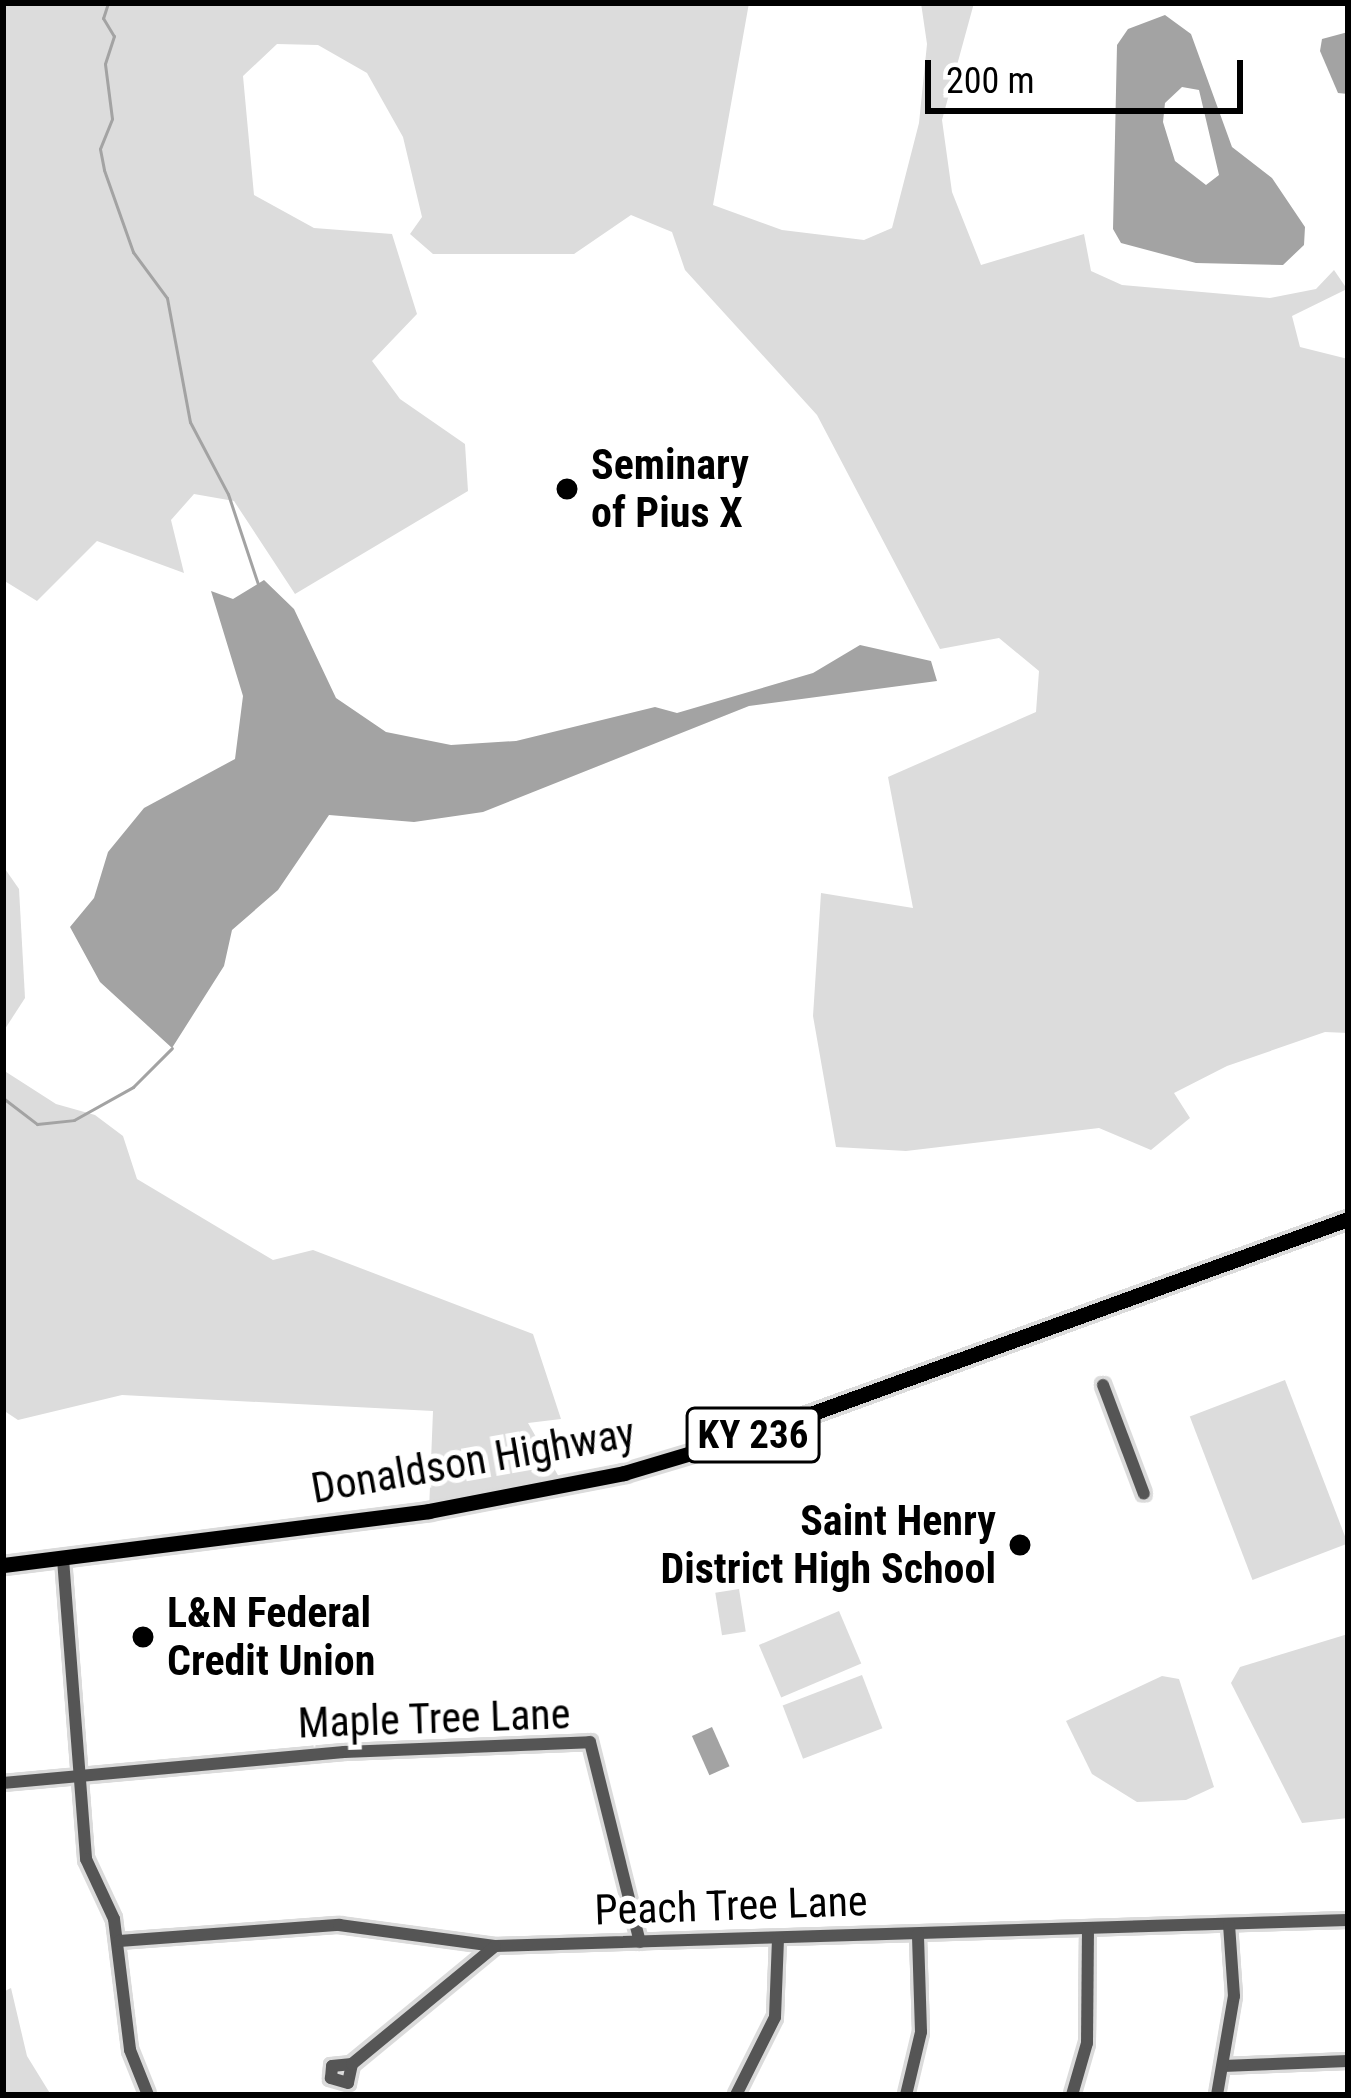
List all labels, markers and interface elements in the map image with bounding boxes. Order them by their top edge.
scale bar [931,36,1249,110]
text: 200 m [946,60,1035,102]
place label: Seminary of Pius X [591,440,749,538]
marker: Seminary of Pius X [554,476,580,502]
road number: KY 236 [684,1402,822,1468]
street label: Donaldson Highway [307,1408,639,1514]
place label: Saint Henry District High School [660,1496,996,1594]
marker: Saint Henry District High School [1007,1532,1033,1558]
place label: L&N Federal Credit Union [167,1588,375,1686]
marker: L&N Federal Credit Union [130,1624,156,1650]
street label: Maple Tree Lane [297,1689,571,1749]
street label: Peach Tree Lane [593,1876,869,1936]

